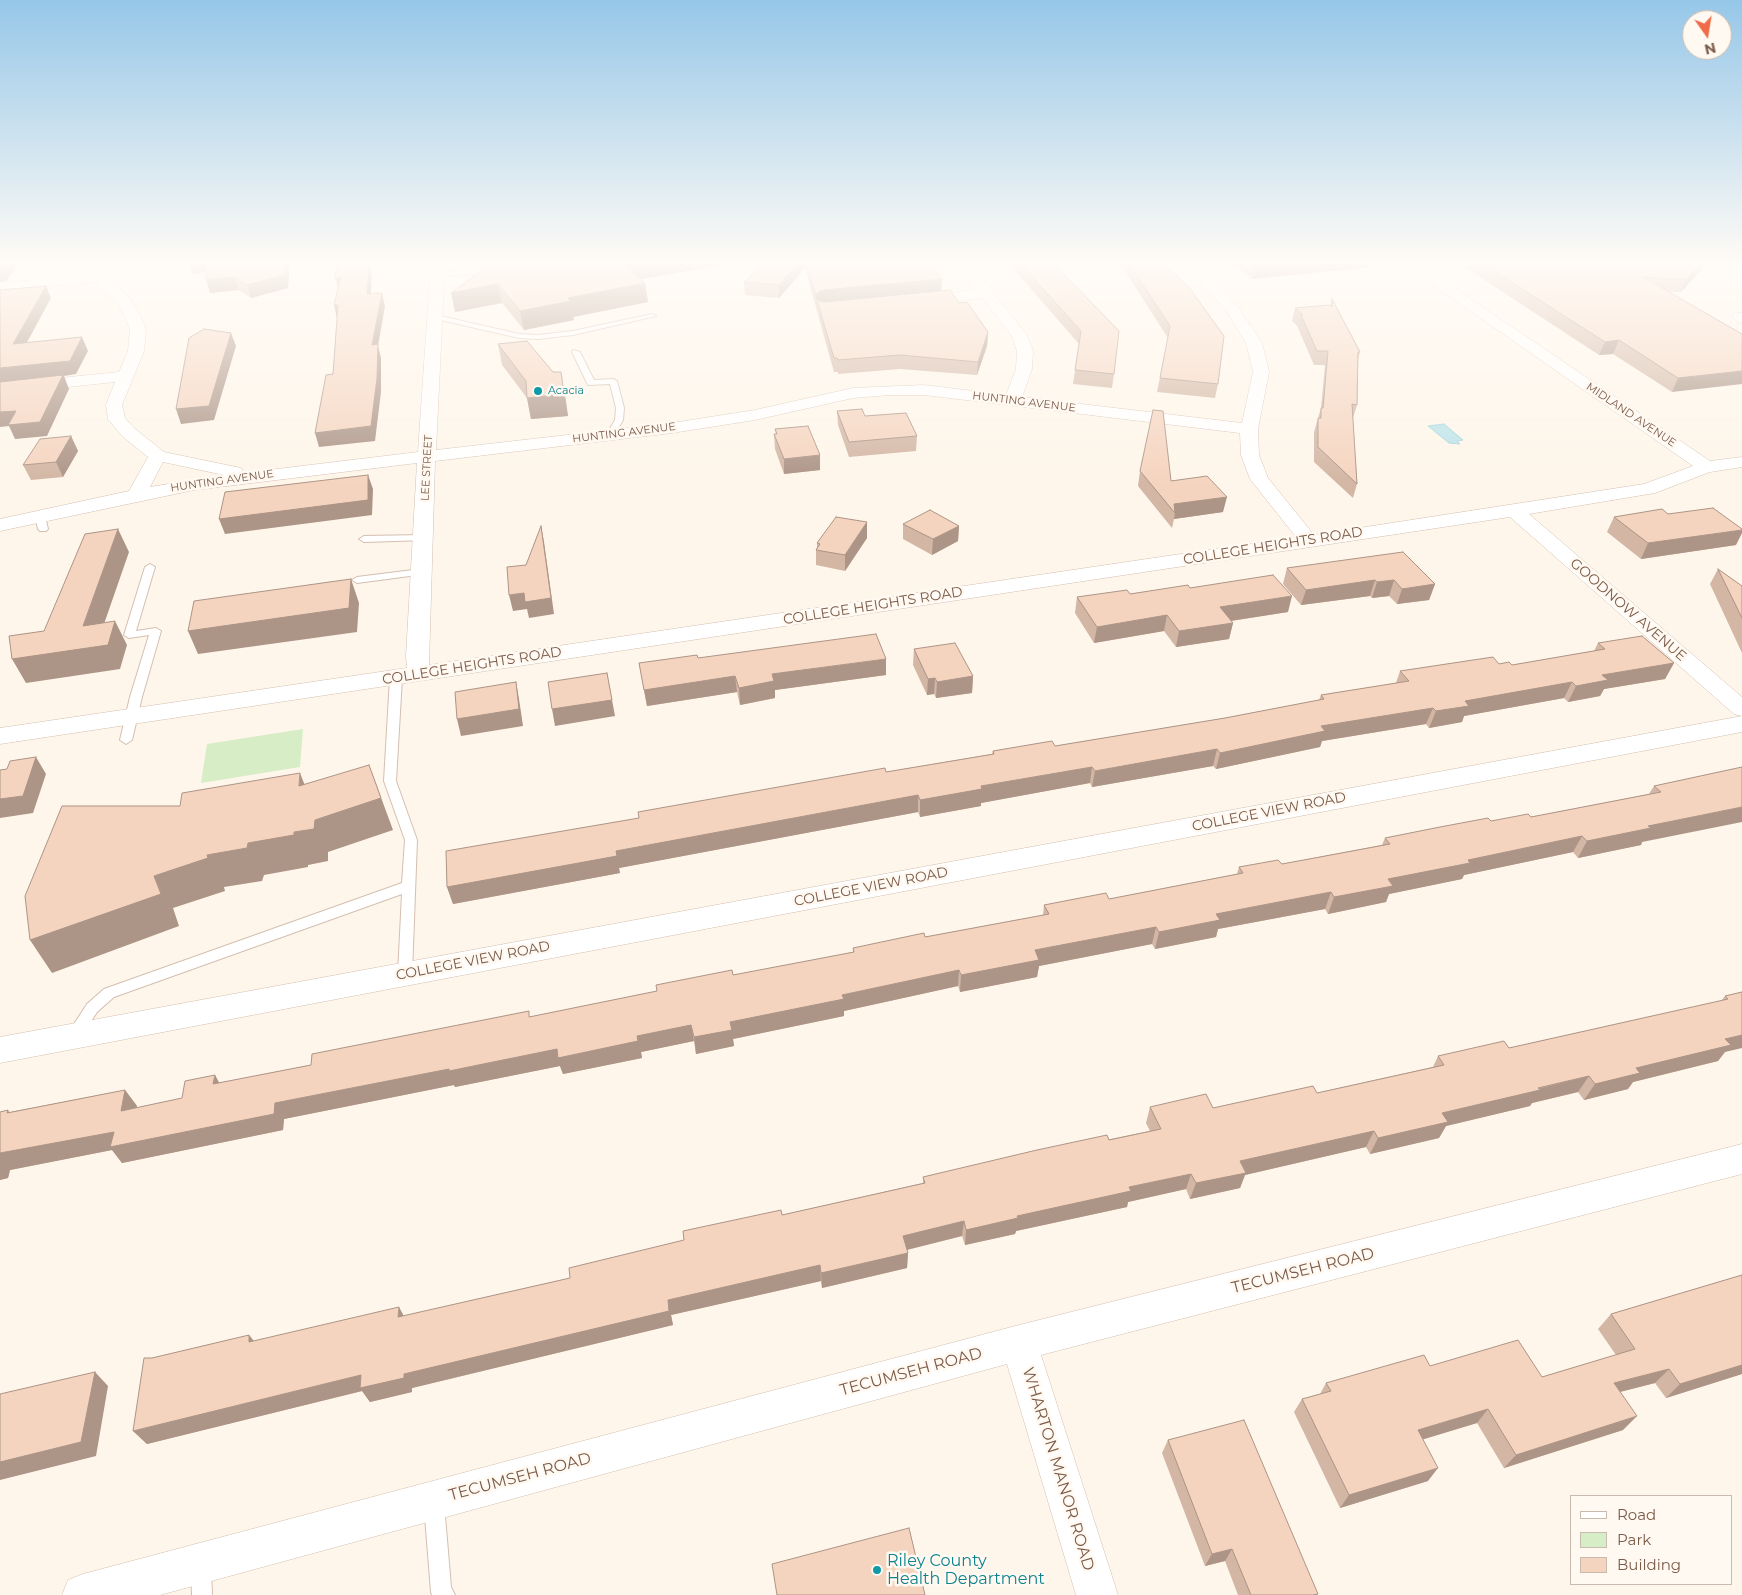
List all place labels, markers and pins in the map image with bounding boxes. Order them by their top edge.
place label: Acacia [548,384,584,398]
marker: Acacia [532,385,544,397]
place label: Riley County Health Department [887,1551,1045,1589]
marker: Riley County Health Department [871,1564,883,1576]

